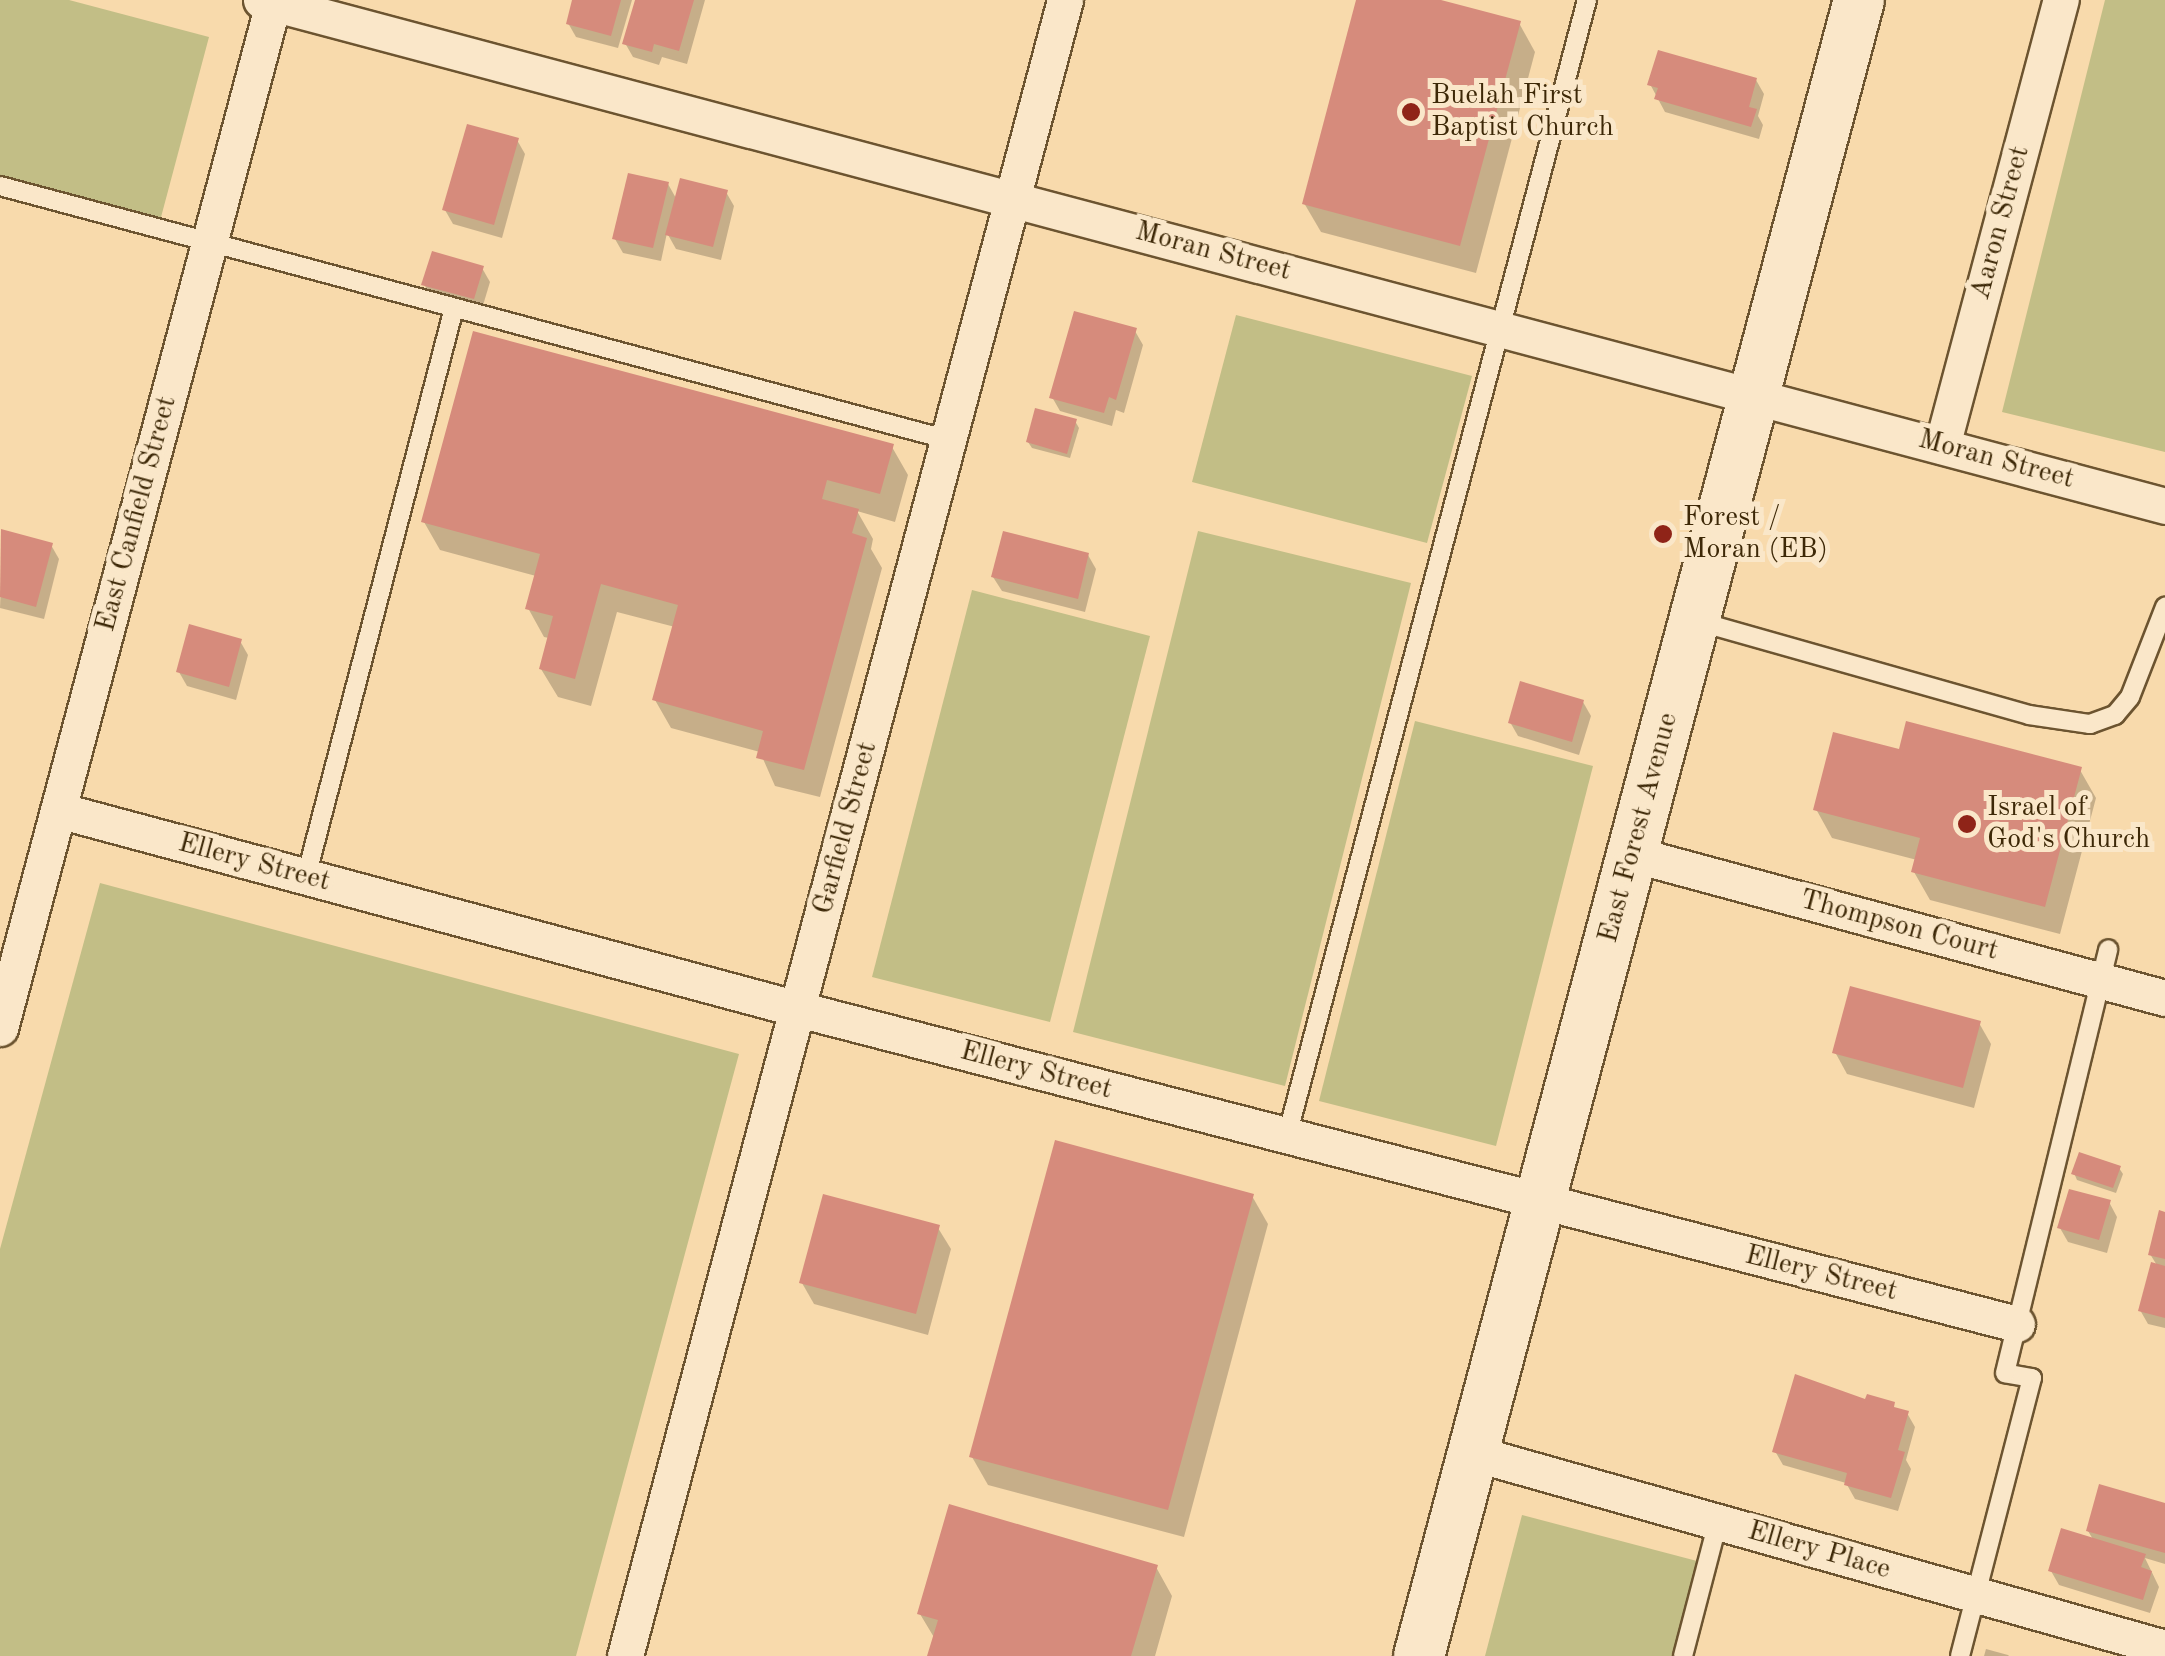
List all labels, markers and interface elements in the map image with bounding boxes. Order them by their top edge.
place label: Buelah First Baptist Church [1431,79,1614,145]
marker: Buelah First Baptist Church [1400,101,1422,123]
street label: Aaron Street [1964,142,2038,304]
street label: Moran Street [1131,215,1295,289]
street label: East Canfield Street [89,392,185,636]
street label: Moran Street [1914,423,2078,497]
place label: Forest / Moran (EB) [1683,501,1828,567]
marker: Forest / Moran (EB) [1652,523,1674,545]
street label: East Forest Avenue [1592,709,1686,947]
street label: Garfield Street [807,738,885,918]
place label: Israel of God's Church [1987,791,2150,857]
marker: Israel of God's Church [1956,813,1978,835]
street label: Ellery Street [174,827,334,899]
street label: Thompson Court [1796,883,2002,969]
street label: Ellery Street [956,1035,1116,1107]
street label: Ellery Street [1741,1239,1901,1309]
street label: Ellery Place [1744,1515,1894,1587]

